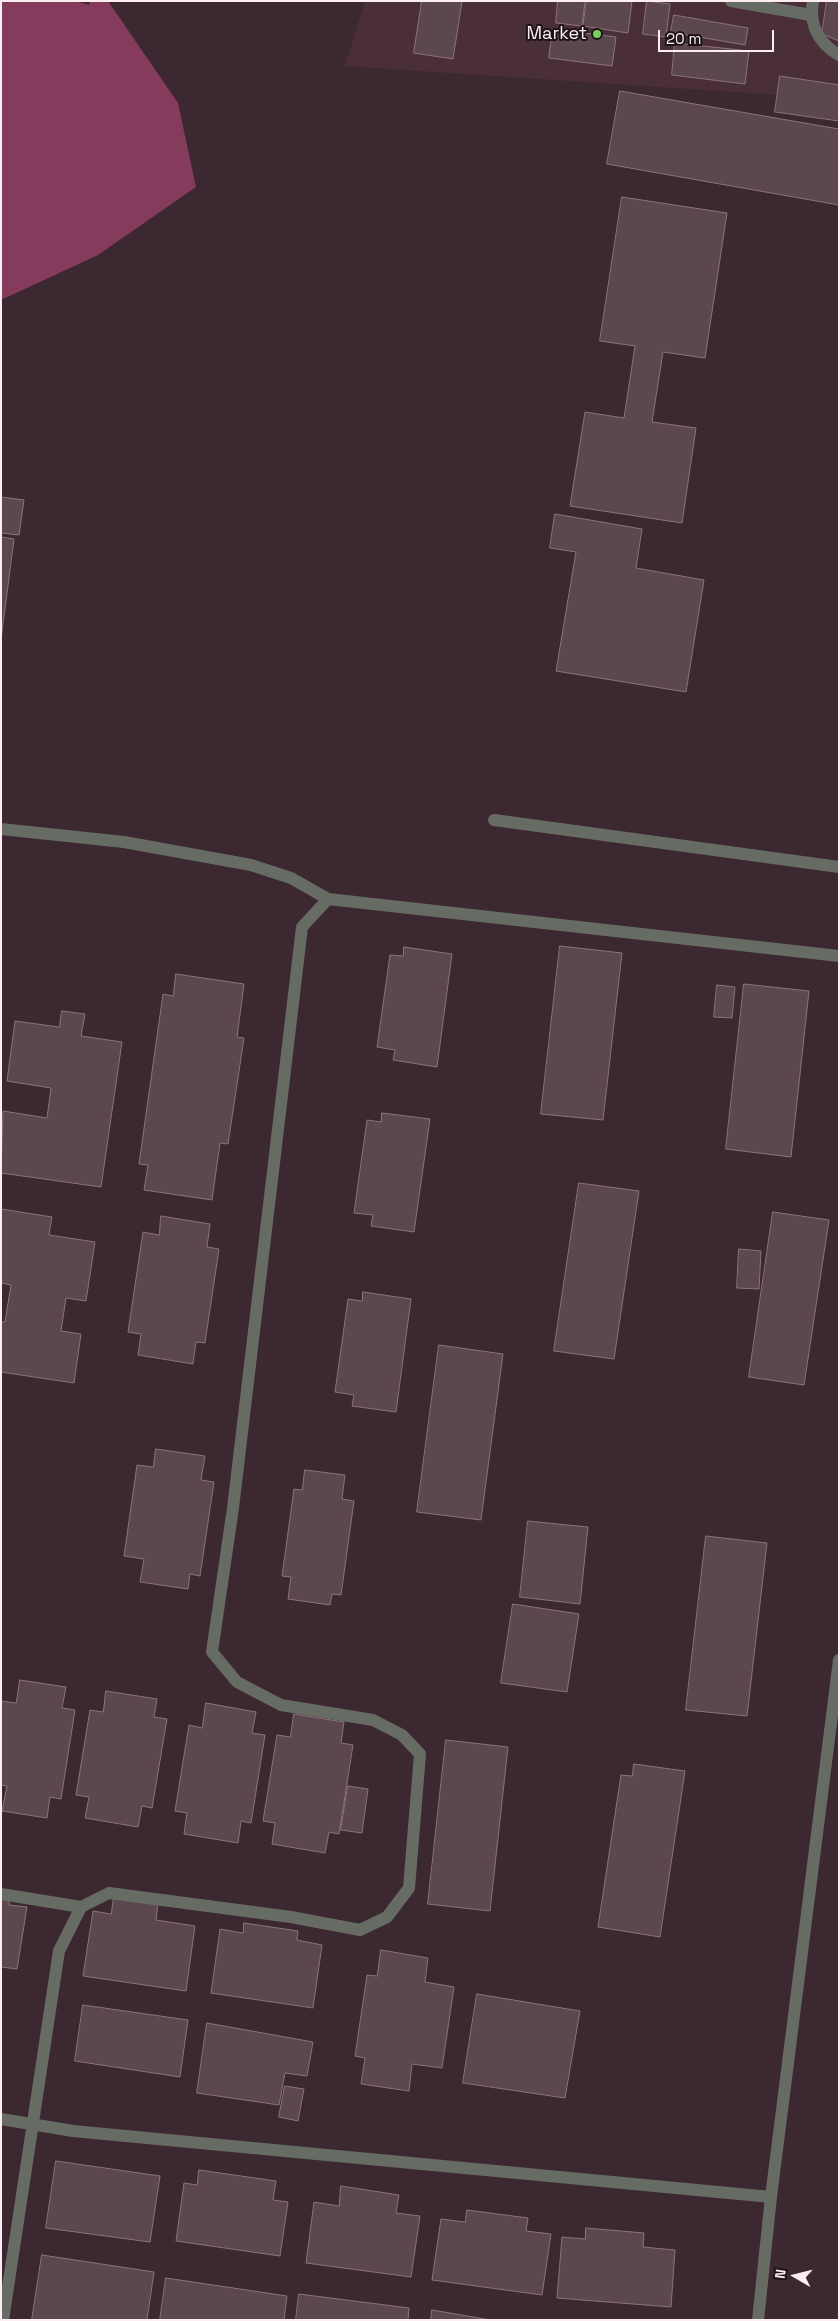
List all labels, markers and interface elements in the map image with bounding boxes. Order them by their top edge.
scale bar [660,20,776,52]
place label: Market [527,23,587,45]
marker: Market [591,28,603,40]
text: 20 m [666,29,701,48]
north arrow [770,2251,820,2301]
text: N [771,2268,790,2280]

